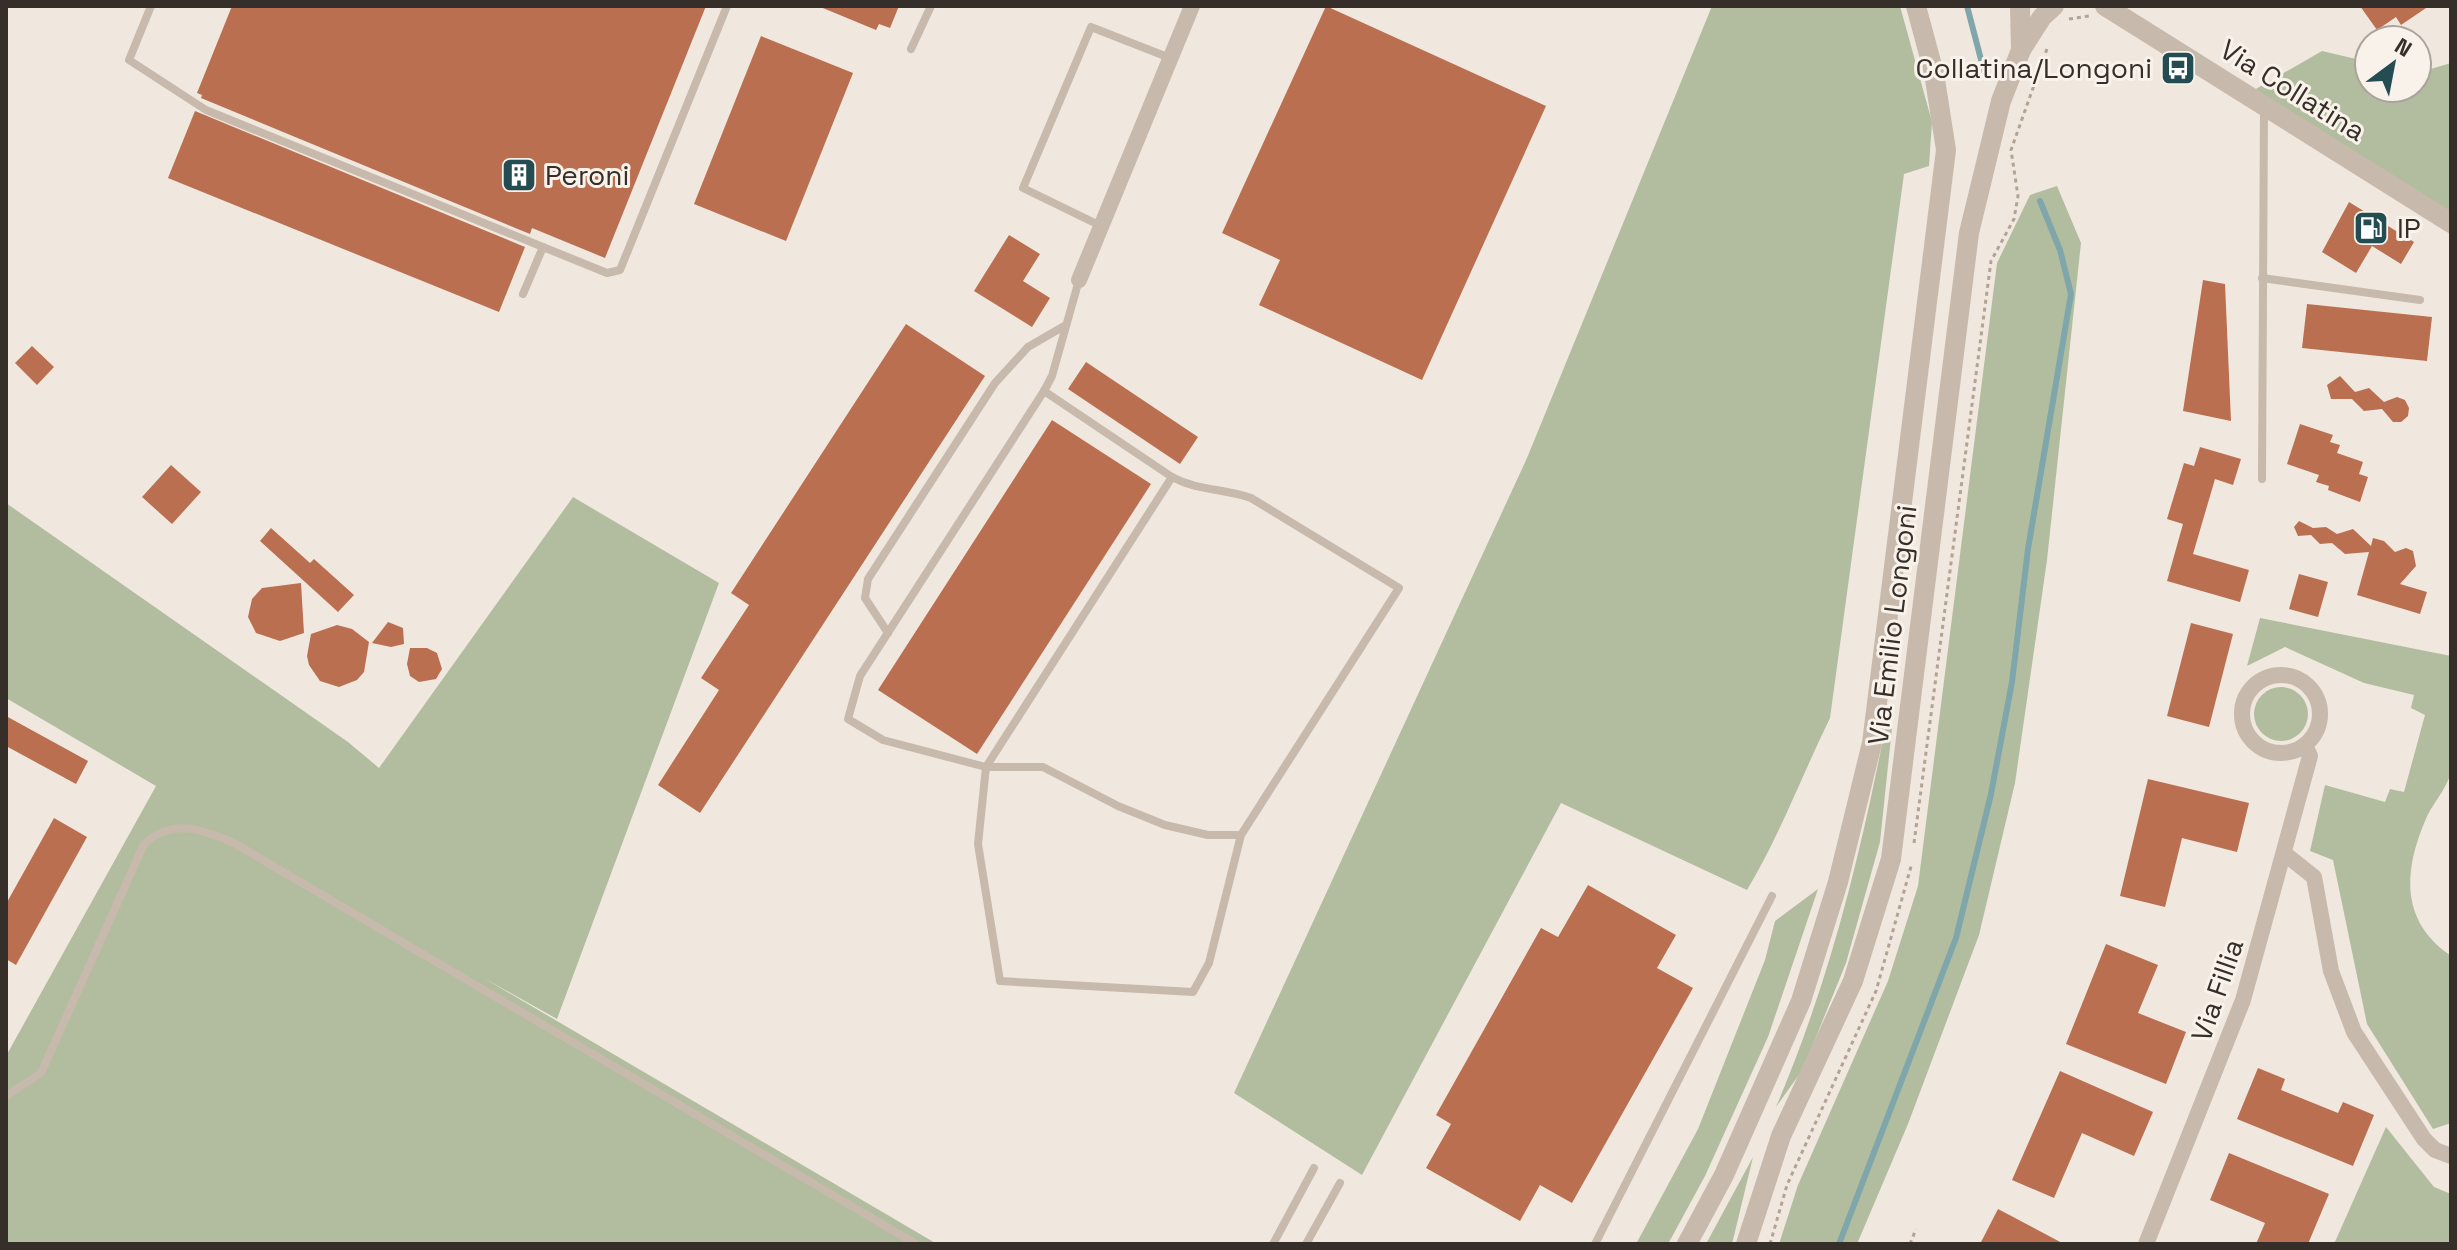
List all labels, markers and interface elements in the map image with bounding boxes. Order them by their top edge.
north arrow [2353,24,2433,104]
street label: Via Collatina [2214,31,2372,149]
text: N [2390,31,2417,63]
bus stop icon: Collatina/Longoni [2159,49,2197,87]
place label: Collatina/Longoni [1915,50,2152,86]
building icon: Peroni [500,156,538,194]
place label: Peroni [545,157,629,193]
fuel station icon: IP [2352,209,2390,247]
place label: IP [2397,210,2421,246]
street label: Via Emilio Longoni [1859,503,1925,747]
street label: Via Fillia [2183,934,2251,1046]

